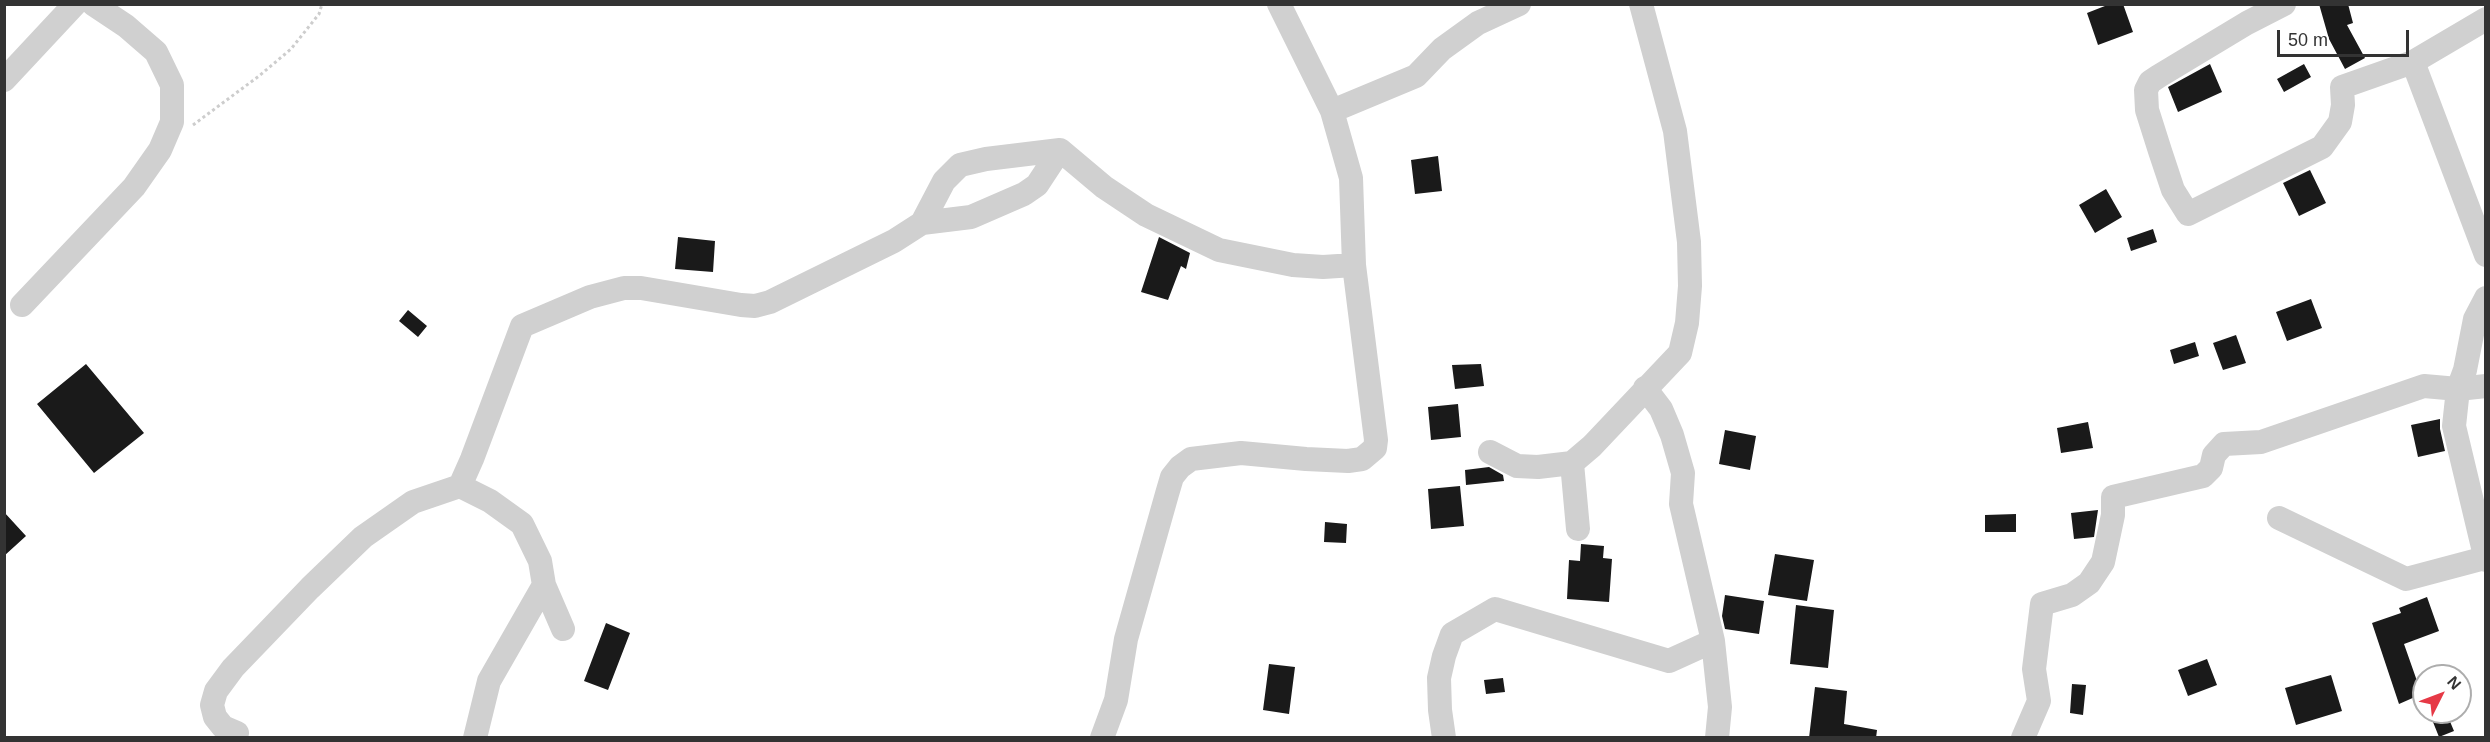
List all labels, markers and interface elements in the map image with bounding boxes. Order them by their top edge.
scale bar [2280,18,2412,56]
text: 50 m [2288,30,2328,50]
north arrow [2412,664,2472,724]
text: N [2444,673,2464,693]

